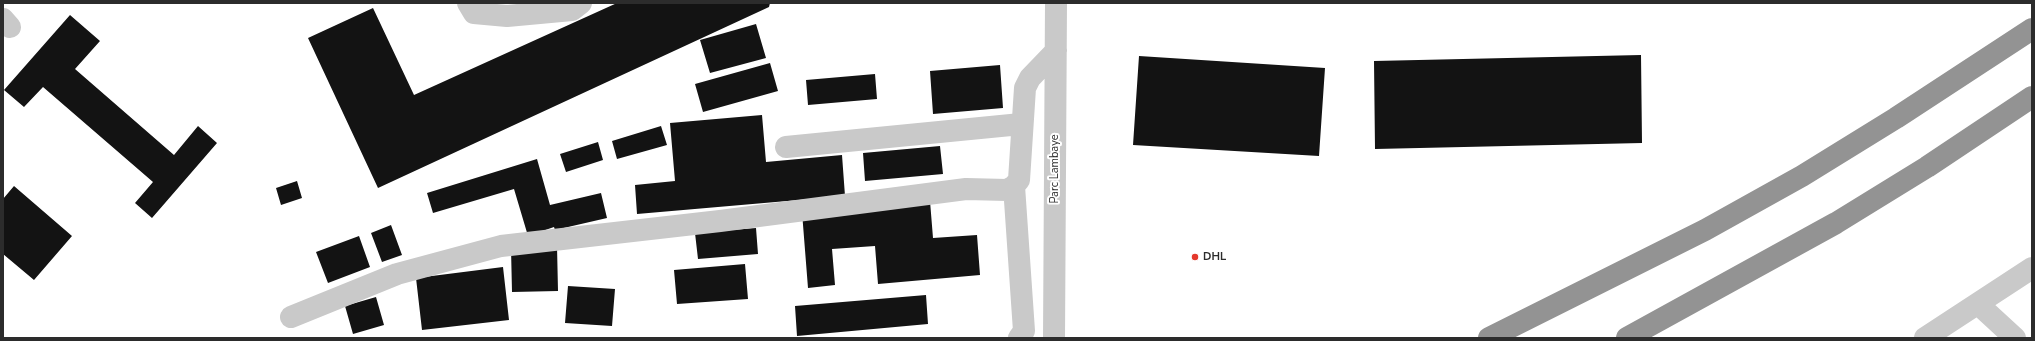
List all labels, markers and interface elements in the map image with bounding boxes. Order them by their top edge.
street label: Parc Lambaye [1048,134,1062,204]
place label: DHL [1203,250,1226,264]
marker: DHL [1190,252,1200,262]

